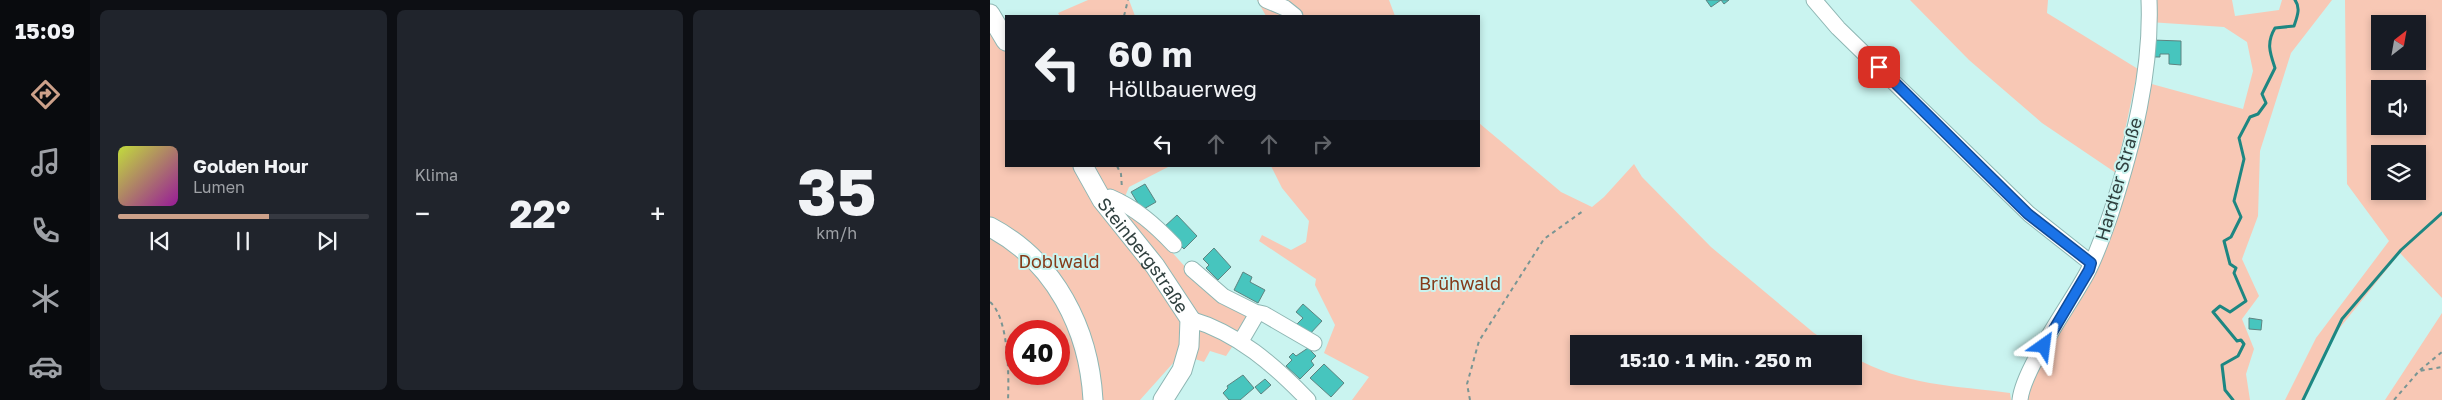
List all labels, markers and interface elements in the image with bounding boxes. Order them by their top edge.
north arrow [2371,15,2426,70]
map controls [2371,15,2426,200]
text: 15:09 [15,17,75,44]
text: 60 m [1108,33,1192,75]
icon: left [1025,35,1090,100]
pin [1858,46,1900,88]
icon: arrive [1865,53,1893,81]
text: Höllbauerweg [1108,75,1257,102]
icon: directions [28,77,63,112]
button: sound [2371,80,2426,135]
street label: Hardter Straße [2090,115,2146,243]
icon: left [1149,130,1177,158]
icon: ahead [1202,130,1230,158]
icon: ahead [1255,130,1283,158]
icon: right [1308,130,1336,158]
icon: music [28,145,63,180]
button: layers [2371,145,2426,200]
text: 35 [797,151,876,229]
text: Golden Hour [193,154,308,177]
text: Klima [415,165,458,185]
text: Lumen [193,177,245,197]
text: 22° [509,191,571,236]
street label: Steinbergstraße [1093,193,1194,317]
text: − [415,197,430,230]
text: + [650,197,665,230]
icon: phone [28,213,63,248]
text: km/h [816,223,857,243]
icon: previous [146,227,174,255]
icon: pause [229,227,257,255]
icon: next [313,227,341,255]
park label: Doblwald [1018,250,1100,272]
park label: Brühwald [1419,272,1501,294]
icon: climate [28,281,63,316]
position arrow [2017,319,2069,371]
speed limit sign: 40 [1005,320,1070,385]
text: 15:10 · 1 Min. · 250 m [1620,348,1812,371]
icon: car [28,349,63,384]

